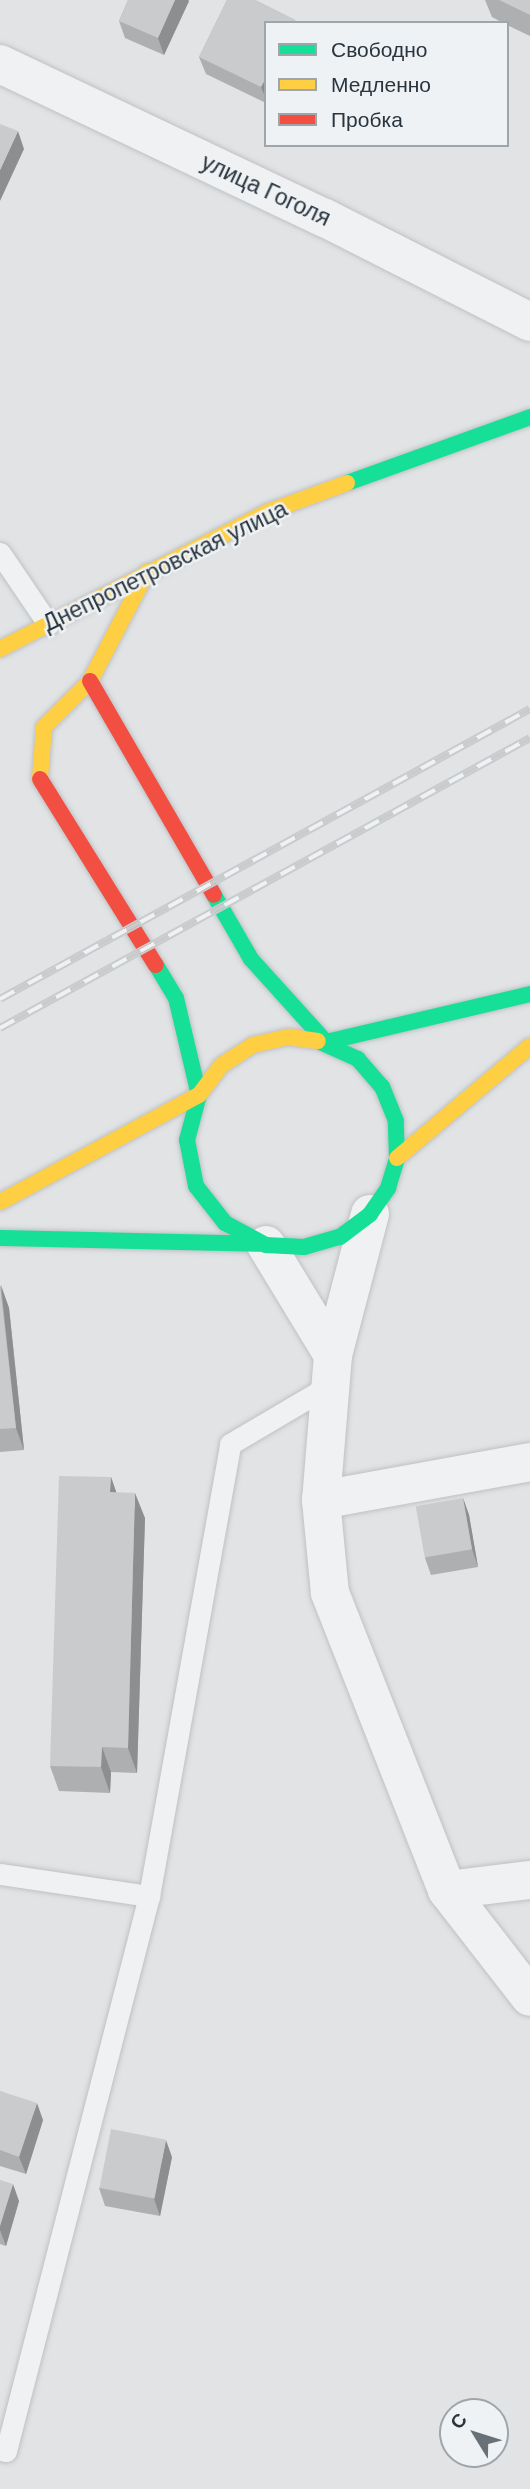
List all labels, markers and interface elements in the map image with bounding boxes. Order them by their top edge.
legend [264,21,509,147]
text: Свободно [331,38,428,61]
text: Медленно [331,73,431,96]
text: Пробка [331,108,403,131]
street label: улица Гоголя [197,148,335,232]
street label: Днепропетровская улица [38,495,292,637]
north arrow [439,2398,509,2468]
text: С [446,2409,471,2433]

